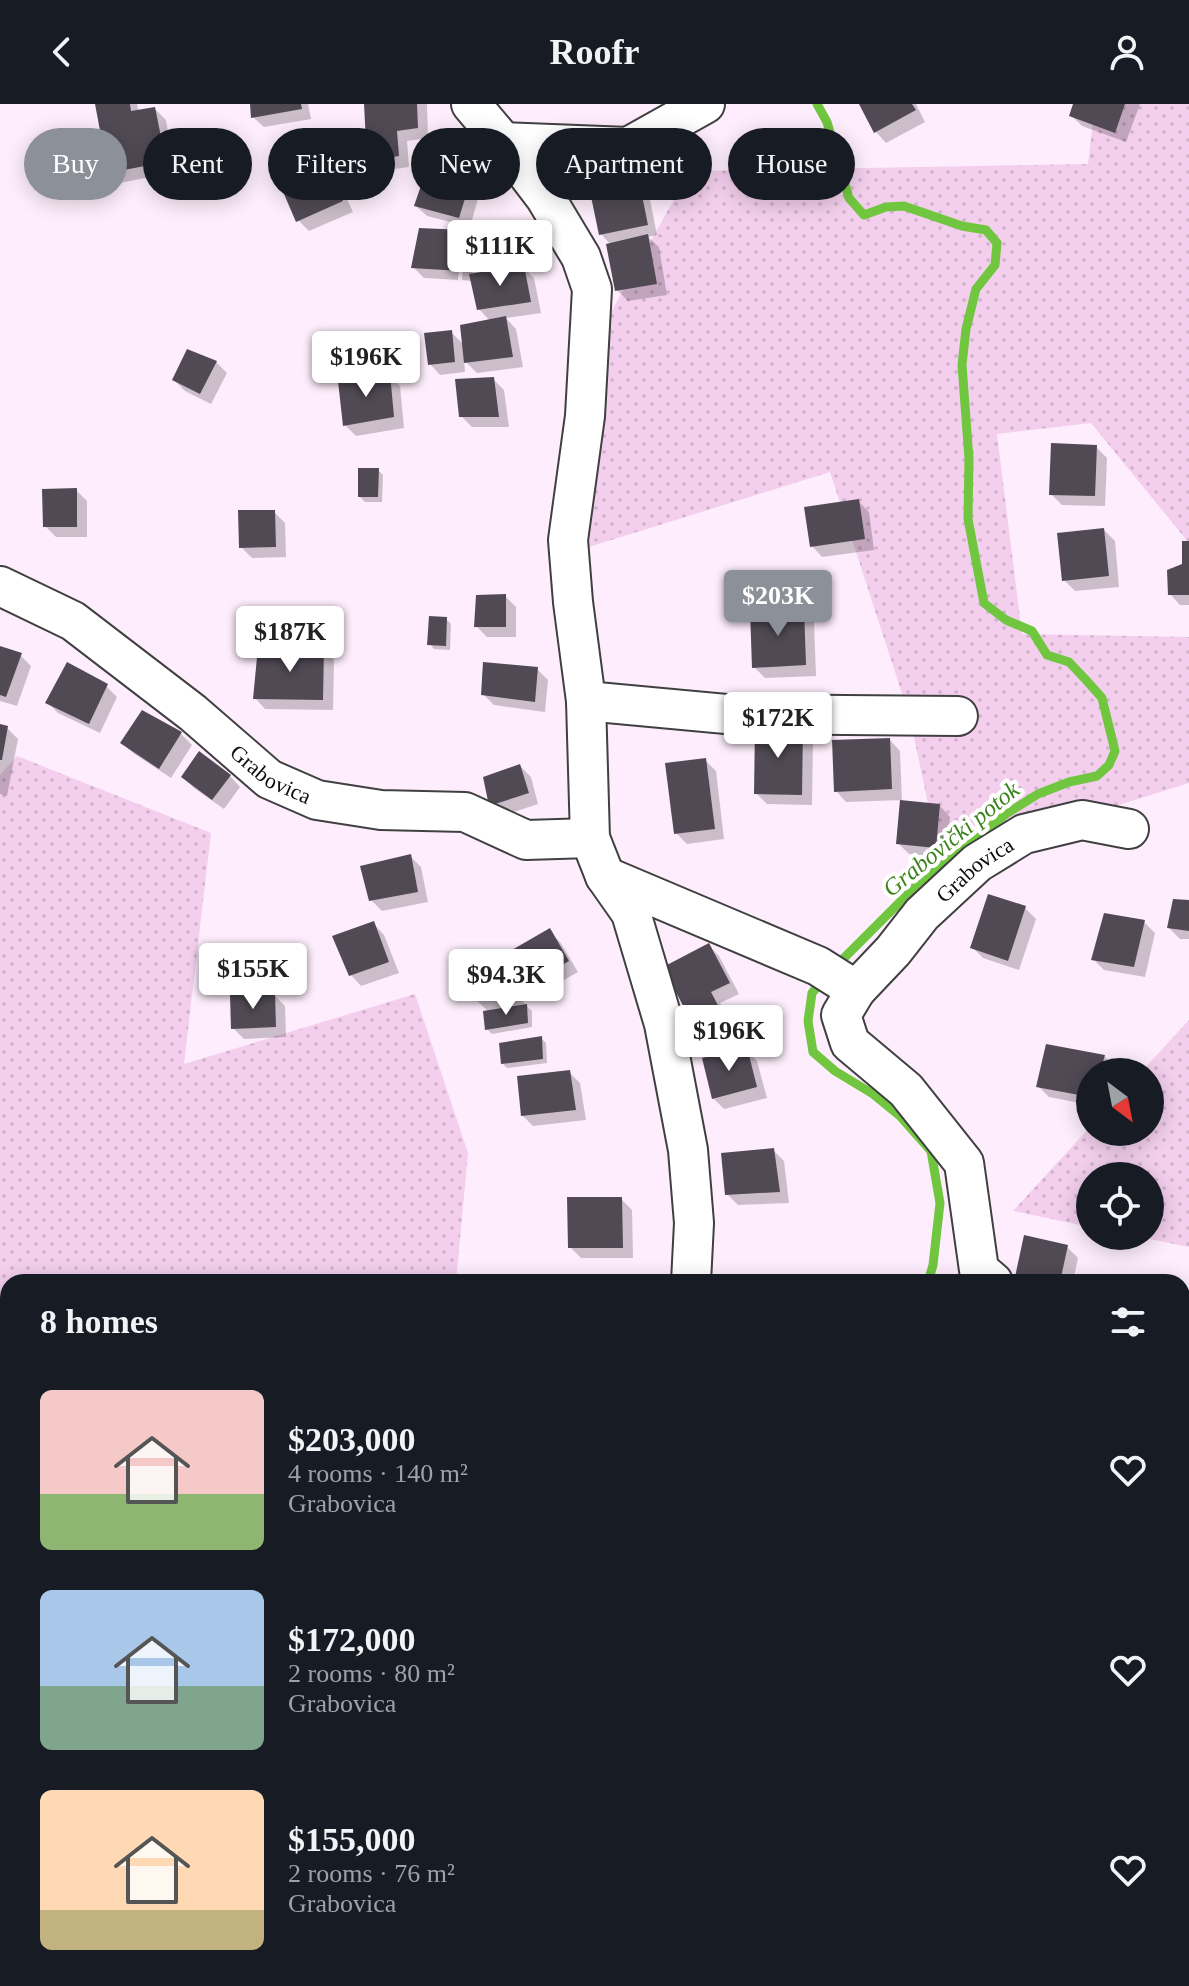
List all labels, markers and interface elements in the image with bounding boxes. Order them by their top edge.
icon: back [40,30,84,74]
icon: person [1105,30,1149,74]
text: Roofr [550,32,639,72]
chip: Buy [24,128,127,200]
chip: Rent [143,128,252,200]
chip: Filters [268,128,395,200]
chip: New [411,128,520,200]
chip: Apartment [536,128,712,200]
chip: House [728,128,855,200]
pin: $111K [444,220,556,288]
text: $111K [465,231,535,260]
pin: $196K [310,331,422,399]
text: $196K [330,342,402,371]
pin: $203K [722,570,834,638]
text: $203K [742,581,814,610]
pin: $187K [234,606,346,674]
text: $187K [254,617,326,646]
pin: $172K [722,692,834,760]
text: $172K [742,703,814,732]
street label: Grabovica [225,739,315,809]
water label: Grabovički potok [878,776,1024,902]
street label: Grabovica [931,832,1018,908]
pin: $155K [197,943,309,1011]
pin: $94.3K [441,949,571,1017]
text: $155K [217,954,289,983]
text: $94.3K [467,960,545,989]
pin: $196K [673,1005,785,1073]
text: $196K [693,1016,765,1045]
north arrow [1076,1058,1164,1146]
map controls [1076,1058,1164,1250]
button: locate [1076,1162,1164,1250]
icon: filters [1106,1300,1150,1344]
text: 8 homes [40,1303,158,1340]
text: $203,000 [288,1421,416,1458]
icon: home [104,1422,200,1518]
icon: heart [1106,1448,1150,1492]
text: 4 rooms · 140 m² [288,1459,468,1488]
text: Grabovica [288,1489,396,1518]
text: $172,000 [288,1621,416,1658]
icon: home [104,1622,200,1718]
icon: heart [1106,1648,1150,1692]
text: 2 rooms · 80 m² [288,1659,455,1688]
text: Grabovica [288,1689,396,1718]
text: $155,000 [288,1821,416,1858]
icon: home [104,1822,200,1918]
icon: heart [1106,1848,1150,1892]
text: 2 rooms · 76 m² [288,1859,455,1888]
text: Grabovica [288,1889,396,1918]

